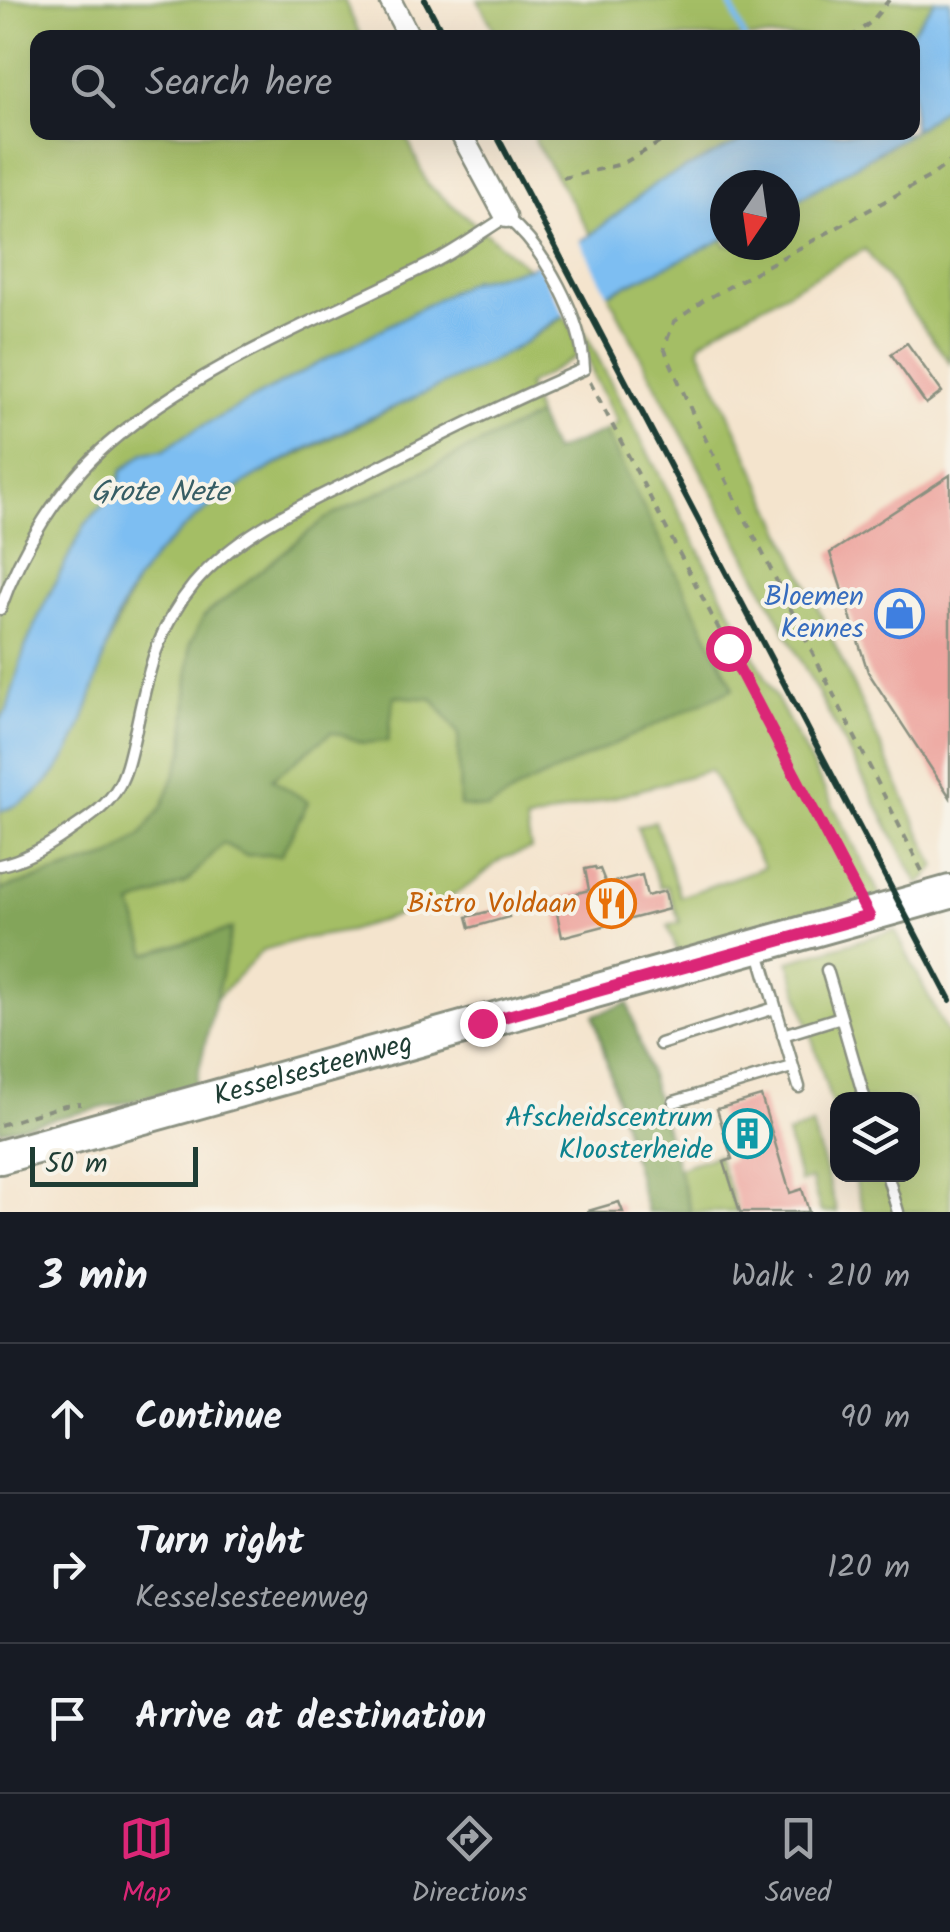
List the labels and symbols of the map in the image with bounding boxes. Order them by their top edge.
north arrow [710,170,800,260]
water label: Grote Nete [91,469,231,517]
place label: Bloemen Kennes [764,575,864,652]
shop icon: Bloemen Kennes [873,587,925,639]
route start [706,626,752,672]
restaurant icon: Bistro Voldaan [586,878,638,930]
place label: Bistro Voldaan [407,882,577,927]
route end [460,1001,506,1047]
street label: Kesselsesteenweg [208,1020,418,1119]
place label: Afscheidscentrum Kloosterheide [505,1096,713,1173]
building icon: Afscheidscentrum Kloosterheide [722,1108,774,1160]
scale bar [30,1142,198,1186]

